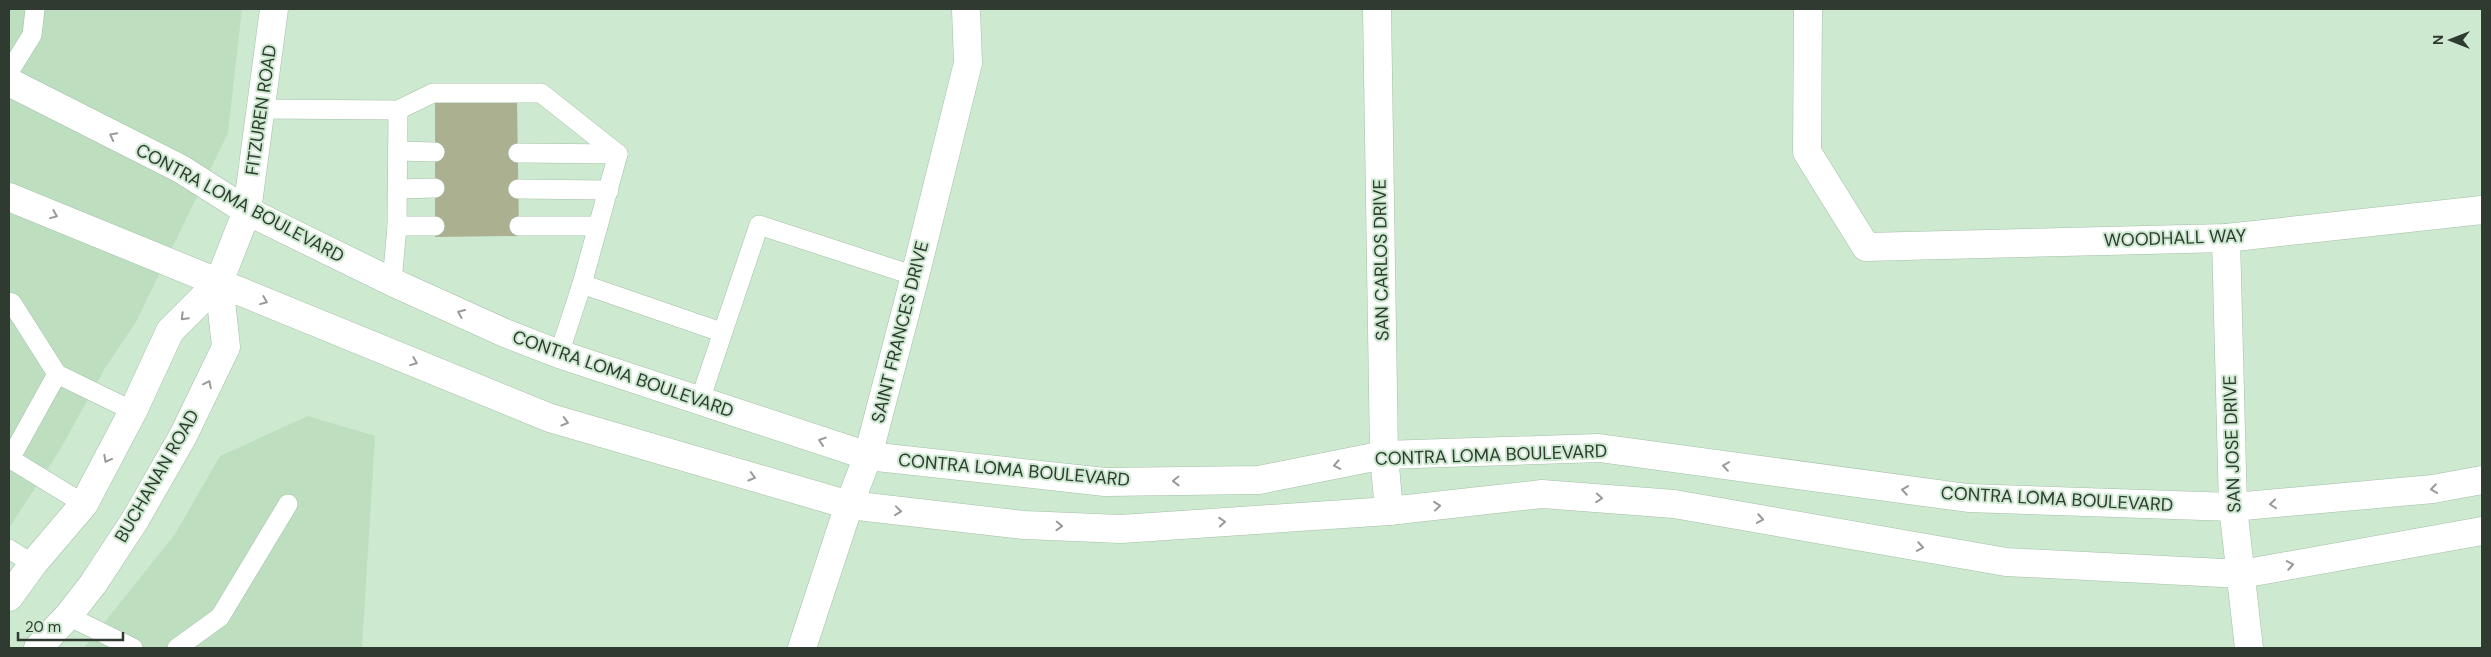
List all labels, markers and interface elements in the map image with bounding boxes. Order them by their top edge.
north arrow [2426,15,2476,65]
text: N [2429,35,2447,45]
street label: FITZUREN ROAD [240,43,282,177]
one-way arrow [109,132,118,142]
street label: CONTRA LOMA BOULEVARD [132,138,348,268]
street label: SAN CARLOS DRIVE [1368,179,1394,341]
one-way arrow [49,209,58,220]
street label: WOODHALL WAY [2103,224,2247,252]
street label: SAINT FRANCES DRIVE [866,239,934,425]
one-way arrow [259,294,268,305]
one-way arrow [457,309,466,320]
one-way arrow [181,311,190,320]
street label: CONTRA LOMA BOULEVARD [509,325,737,423]
one-way arrow [410,357,418,367]
street label: SAN JOSE DRIVE [2218,375,2246,513]
one-way arrow [202,380,212,389]
street label: BUCHANAN ROAD [109,405,205,547]
one-way arrow [561,417,569,427]
one-way arrow [818,437,826,447]
street label: CONTRA LOMA BOULEVARD [1374,439,1608,471]
street label: CONTRA LOMA BOULEVARD [897,448,1131,492]
one-way arrow [104,453,114,462]
one-way arrow [1332,459,1341,470]
one-way arrow [1722,461,1731,471]
one-way arrow [747,471,755,481]
one-way arrow [1171,476,1179,486]
street label: CONTRA LOMA BOULEVARD [1940,481,2174,517]
one-way arrow [2430,483,2438,494]
one-way arrow [1900,485,1909,495]
one-way arrow [1595,493,1603,504]
one-way arrow [2268,498,2276,509]
one-way arrow [1434,501,1442,512]
one-way arrow [894,505,902,516]
one-way arrow [1756,513,1765,523]
one-way arrow [1218,517,1226,528]
one-way arrow [1056,521,1064,531]
one-way arrow [1916,541,1925,551]
one-way arrow [2285,561,2294,571]
scale bar [18,610,122,642]
text: 20 m [25,617,61,637]

